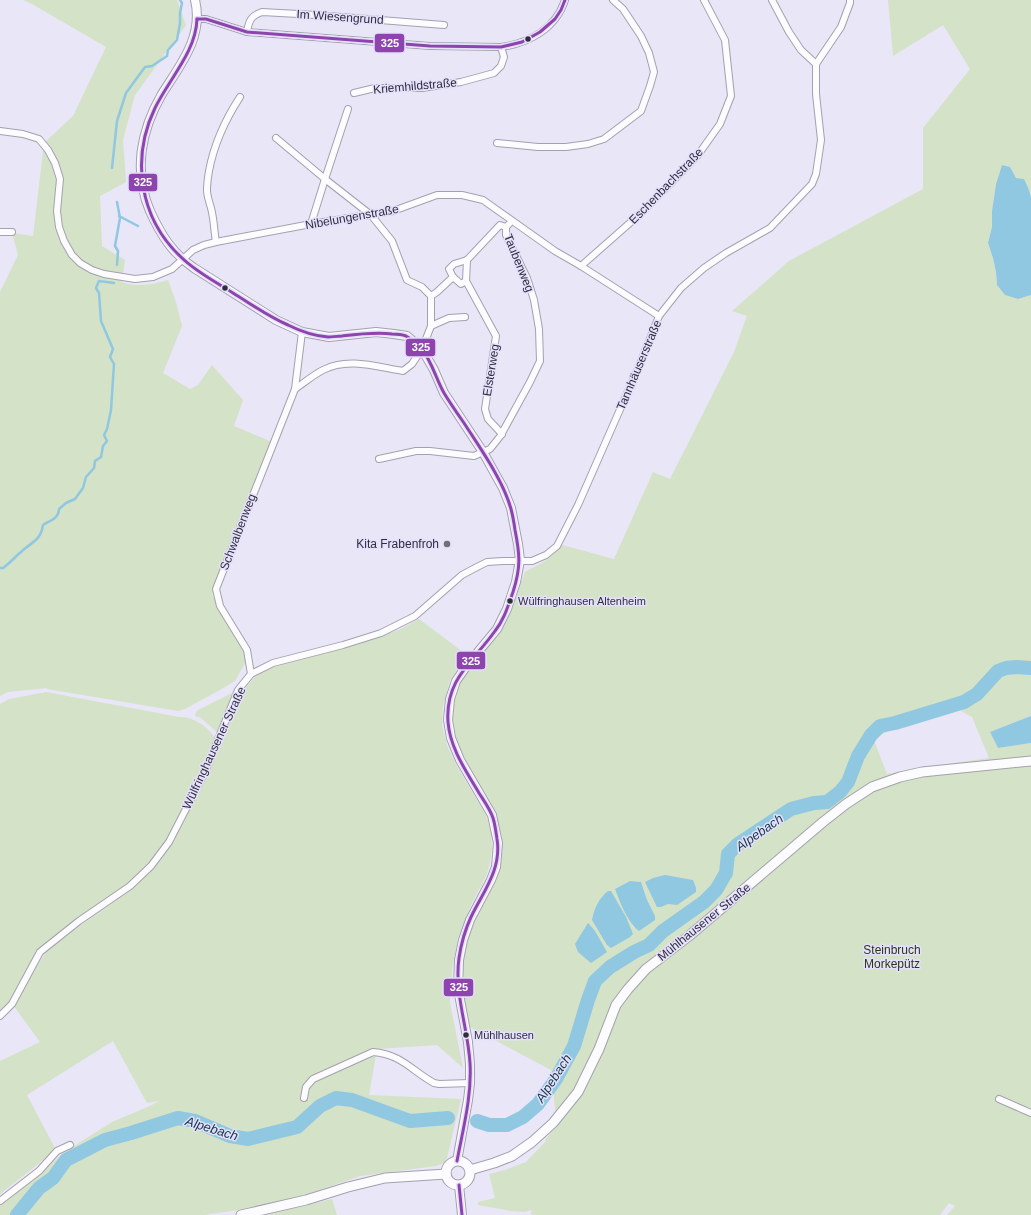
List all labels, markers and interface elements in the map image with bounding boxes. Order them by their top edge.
street label: Im Wiesengrund [296,7,384,27]
line badge: 325 [374,33,405,53]
unlabelled marker [523,34,533,44]
text: 325 [381,37,399,49]
street label: Kriemhildstraße [373,75,458,97]
street label: Eschenbachstraße [626,145,706,227]
line badge: 325 [128,173,158,192]
text: 325 [134,176,152,188]
street label: Nibelungenstraße [304,202,400,232]
street label: Taubenweg [501,232,537,294]
unlabelled marker [220,283,230,293]
street label: Tannhäuserstraße [614,317,664,412]
line badge: 325 [405,338,436,357]
text: 325 [412,341,430,353]
street label: Elsterweg [480,343,502,397]
street label: Schwalbenweg [217,492,259,572]
place label: Kita Frabenfroh [356,537,439,551]
marker: Kita Frabenfroh [442,539,452,549]
place label: Wülfringhausen Altenheim [518,595,646,607]
marker: Wülfringhausen Altenheim [505,596,515,606]
line badge: 325 [456,651,486,670]
text: 325 [462,655,480,667]
street label: Wülfringhausener Straße [179,684,249,811]
water label: Alpebach [732,811,786,855]
street label: Mühlhausener Straße [655,880,753,964]
park label: Steinbruch Morkepütz [863,943,921,971]
line badge: 325 [443,978,474,997]
text: 325 [450,981,468,993]
place label: Mühlhausen [474,1029,534,1041]
marker: Mühlhausen [461,1030,471,1040]
water label: Alpebach [532,1051,574,1106]
water label: Alpebach [183,1113,240,1144]

